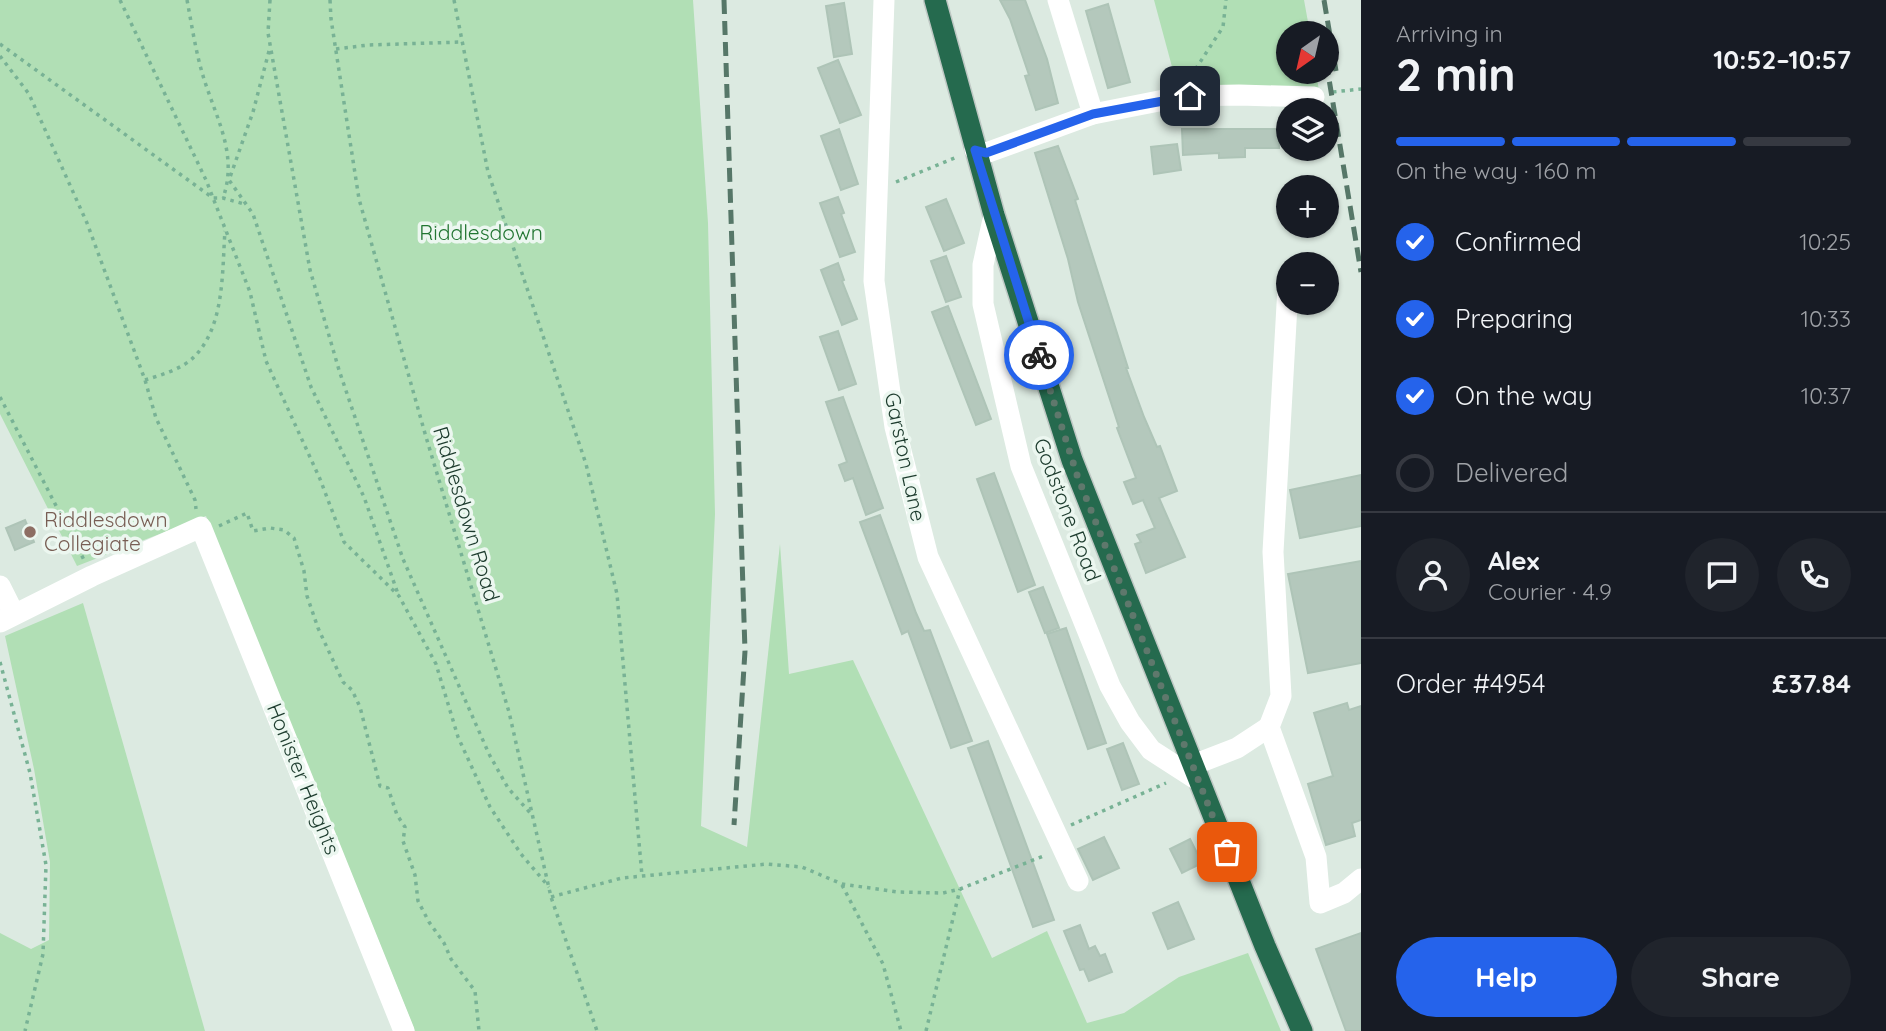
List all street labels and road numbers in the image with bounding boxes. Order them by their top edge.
street label: Garston Lane [880,390,932,524]
street label: Riddlesdown Road [428,423,506,604]
street label: Godstone Road [1029,434,1107,585]
street label: Honister Heights [262,699,346,858]

